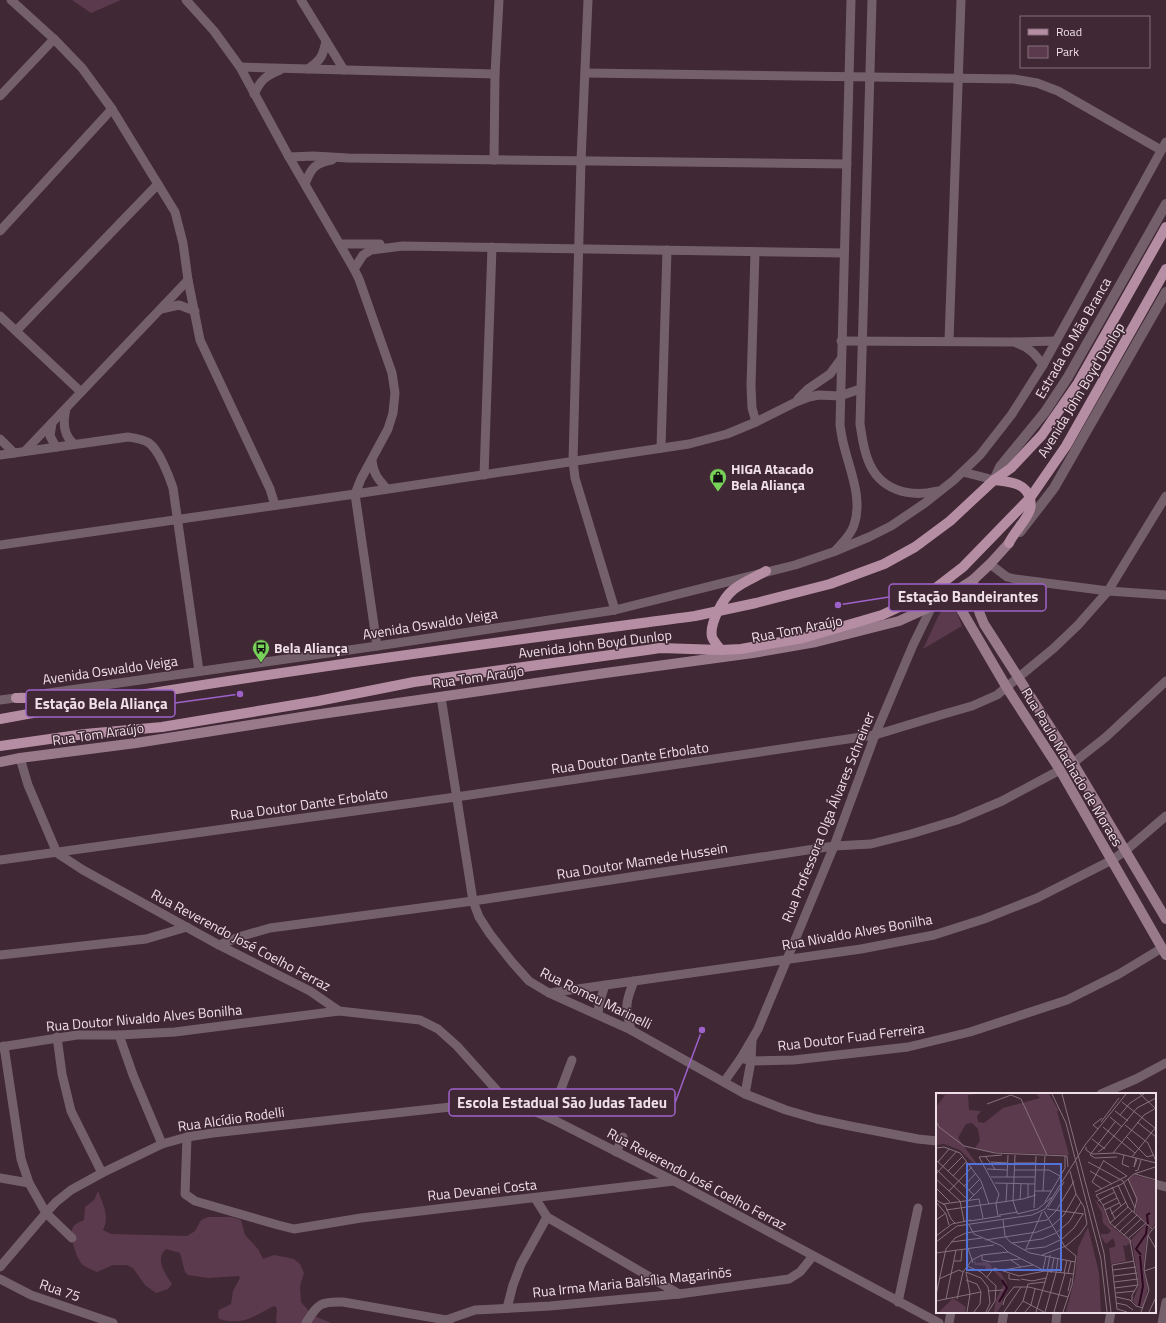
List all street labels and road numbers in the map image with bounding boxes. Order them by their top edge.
street label: Estrada do Mão Branca [1029,273,1116,402]
street label: Avenida John Boyd Dunlop [1032,318,1129,461]
street label: Avenida Oswaldo Veiga [361,602,499,645]
street label: Rua Tom Araújo [750,609,844,648]
street label: Avenida John Boyd Dunlop [517,624,673,663]
street label: Avenida Oswaldo Veiga [41,650,179,689]
street label: Rua Tom Araújo [431,660,525,693]
street label: Rua Paulo Machado de Moraes [1017,683,1128,850]
street label: Rua Professora Olga Álvares Schreiner [776,708,880,925]
street label: Rua Tom Araújo [51,717,145,750]
street label: Rua Doutor Dante Erbolato [550,736,710,779]
street label: Rua Doutor Dante Erbolato [229,782,389,825]
street label: Rua Doutor Mamede Hussein [555,837,729,884]
street label: Rua Reverendo José Coelho Ferraz [148,883,335,996]
street label: Rua Nivaldo Alves Bonilha [780,908,934,955]
street label: Rua Romeu Marinelli [537,961,656,1034]
street label: Rua Doutor Nivaldo Alves Bonilha [45,998,243,1037]
street label: Rua Doutor Fuad Ferreira [776,1017,926,1056]
street label: Rua Alcídio Rodelli [176,1101,286,1136]
street label: Rua Reverendo José Coelho Ferraz [604,1122,791,1235]
street label: Rua Devanei Costa [426,1173,538,1206]
street label: Rua Irma Maria Balsília Magarinõs [531,1261,733,1302]
street label: Rua 75 [37,1273,83,1306]

